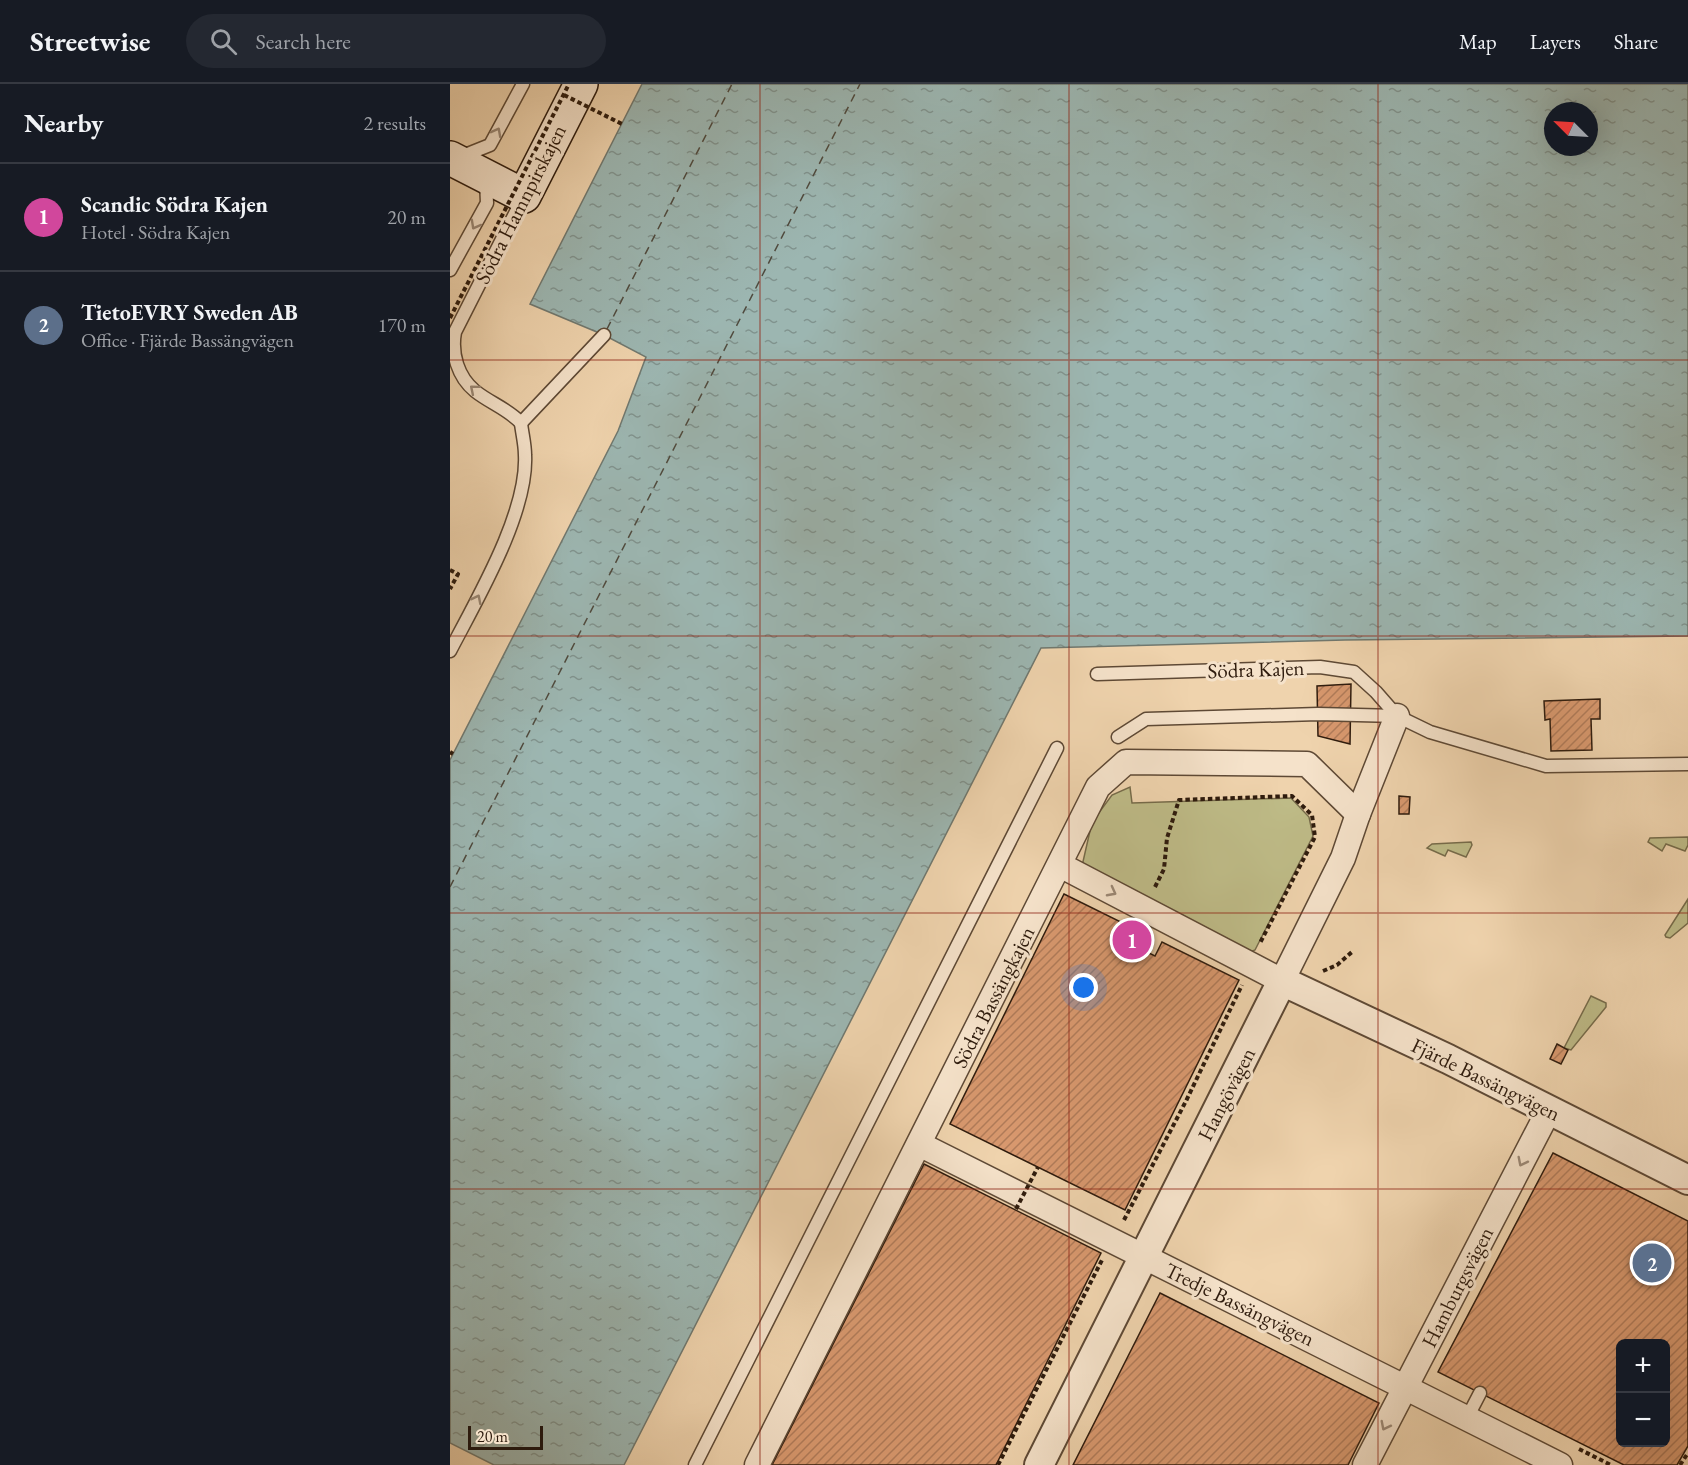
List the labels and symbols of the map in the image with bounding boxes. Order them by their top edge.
north arrow [1544,102,1598,156]
street label: Södra Hamnpirskajen [468,120,572,288]
one-way arrow [490,128,501,138]
one-way arrow [471,219,482,229]
one-way arrow [470,385,481,396]
one-way arrow [469,594,481,605]
street label: Södra Kajen [1207,654,1305,684]
one-way arrow [1105,885,1116,896]
pin: 1 [1112,918,1152,962]
street label: Södra Bassängkajen [946,922,1040,1072]
your location [1069,973,1098,1002]
street label: Fjärde Bassängvägen [1407,1031,1565,1127]
street label: Hangövägen [1191,1043,1261,1145]
one-way arrow [1517,1155,1529,1166]
street label: Hamburgsvägen [1415,1222,1499,1352]
pin: 2 [1632,1240,1672,1286]
street label: Tredje Bassängvägen [1161,1256,1319,1352]
one-way arrow [1381,1419,1392,1430]
scale bar [468,1423,543,1450]

